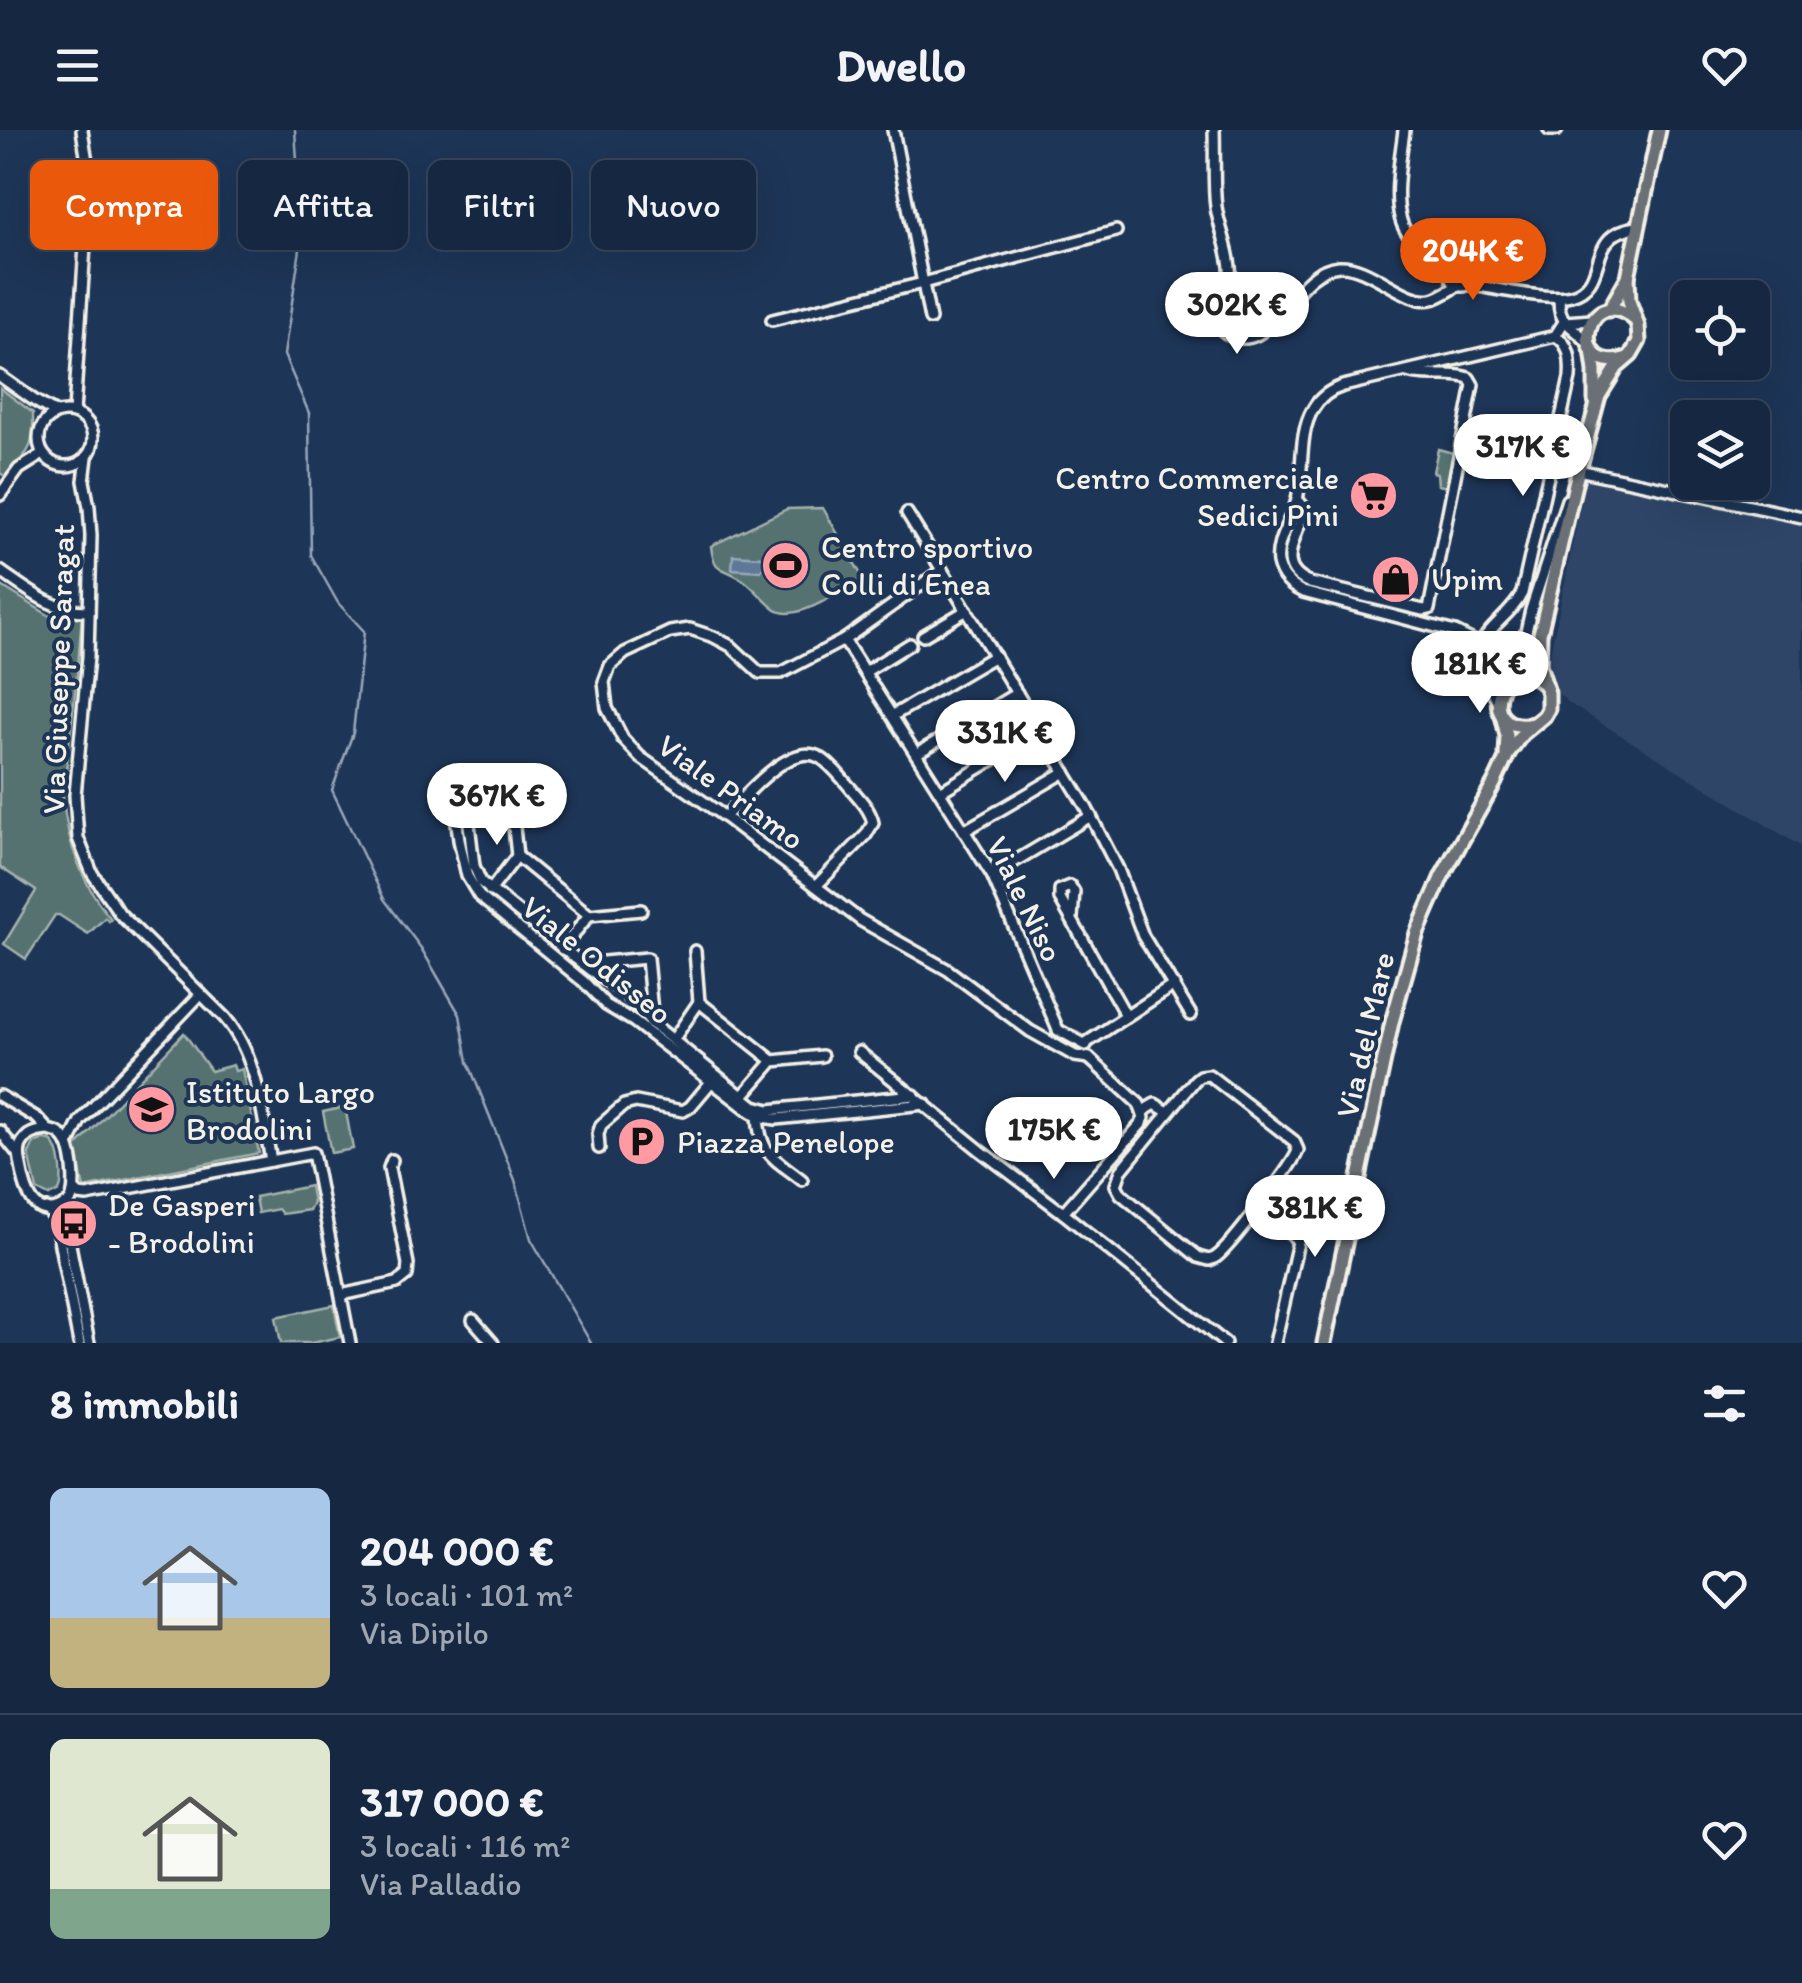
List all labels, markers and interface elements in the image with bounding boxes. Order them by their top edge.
icon: menu [50,38,105,93]
text: Dwello [836,38,966,92]
icon: heart [1697,38,1752,93]
chip: Compra [30,160,218,250]
chip: Affitta [238,160,408,250]
chip: Filtri [428,160,571,250]
chip: Nuovo [591,160,756,250]
pin: 204K € [1392,218,1554,303]
text: 204K € [1422,231,1524,269]
pin: 302K € [1156,272,1318,357]
map controls [1670,280,1770,500]
button: locate [1670,280,1770,380]
text: 302K € [1187,285,1287,323]
button: layers [1670,400,1770,500]
pin: 317K € [1442,414,1604,499]
text: 317K € [1476,427,1570,465]
place label: Centro Commerciale Sedici Pini [1055,459,1339,534]
supermarket icon: Centro Commerciale Sedici Pini [1348,470,1400,522]
street label: Via Giuseppe Saragat [34,523,82,815]
place label: Centro sportivo Colli di Enea [821,528,1033,603]
sports icon: Centro sportivo Colli di Enea [760,539,812,591]
shop icon: Upim [1370,553,1422,605]
place label: Upim [1431,560,1503,598]
pin: 181K € [1399,631,1561,716]
text: 181K € [1433,644,1527,682]
pin: 331K € [924,700,1086,785]
text: 331K € [957,713,1053,751]
street label: Viale Priamo [650,726,812,858]
pin: 367K € [416,763,578,848]
text: 367K € [449,776,545,814]
street label: Viale Niso [978,830,1072,968]
street label: Viale Odisseo [514,888,680,1032]
street label: Via del Mare [1327,948,1403,1122]
place label: Istituto Largo Brodolini [186,1073,375,1148]
school or university icon: Istituto Largo Brodolini [125,1084,177,1136]
pin: 175K € [973,1097,1135,1182]
text: 175K € [1007,1110,1101,1148]
parking icon: Piazza Penelope [616,1116,668,1168]
place label: Piazza Penelope [677,1123,895,1161]
pin: 381K € [1234,1175,1396,1260]
place label: De Gasperi - Brodolini [108,1186,256,1261]
text: 381K € [1267,1188,1363,1226]
bus stop icon: De Gasperi - Brodolini [47,1197,99,1249]
icon: filters [1697,1376,1752,1431]
text: 8 immobili [50,1378,239,1429]
text: 204 000 € [360,1525,554,1576]
icon: home [130,1528,250,1648]
icon: heart [1697,1561,1752,1616]
text: 3 locali · 101 m² [360,1576,573,1614]
text: Via Dipilo [360,1614,489,1652]
text: 317 000 € [360,1776,544,1827]
icon: home [130,1779,250,1899]
icon: heart [1697,1812,1752,1867]
text: 3 locali · 116 m² [360,1827,570,1865]
text: Via Palladio [360,1865,522,1903]

